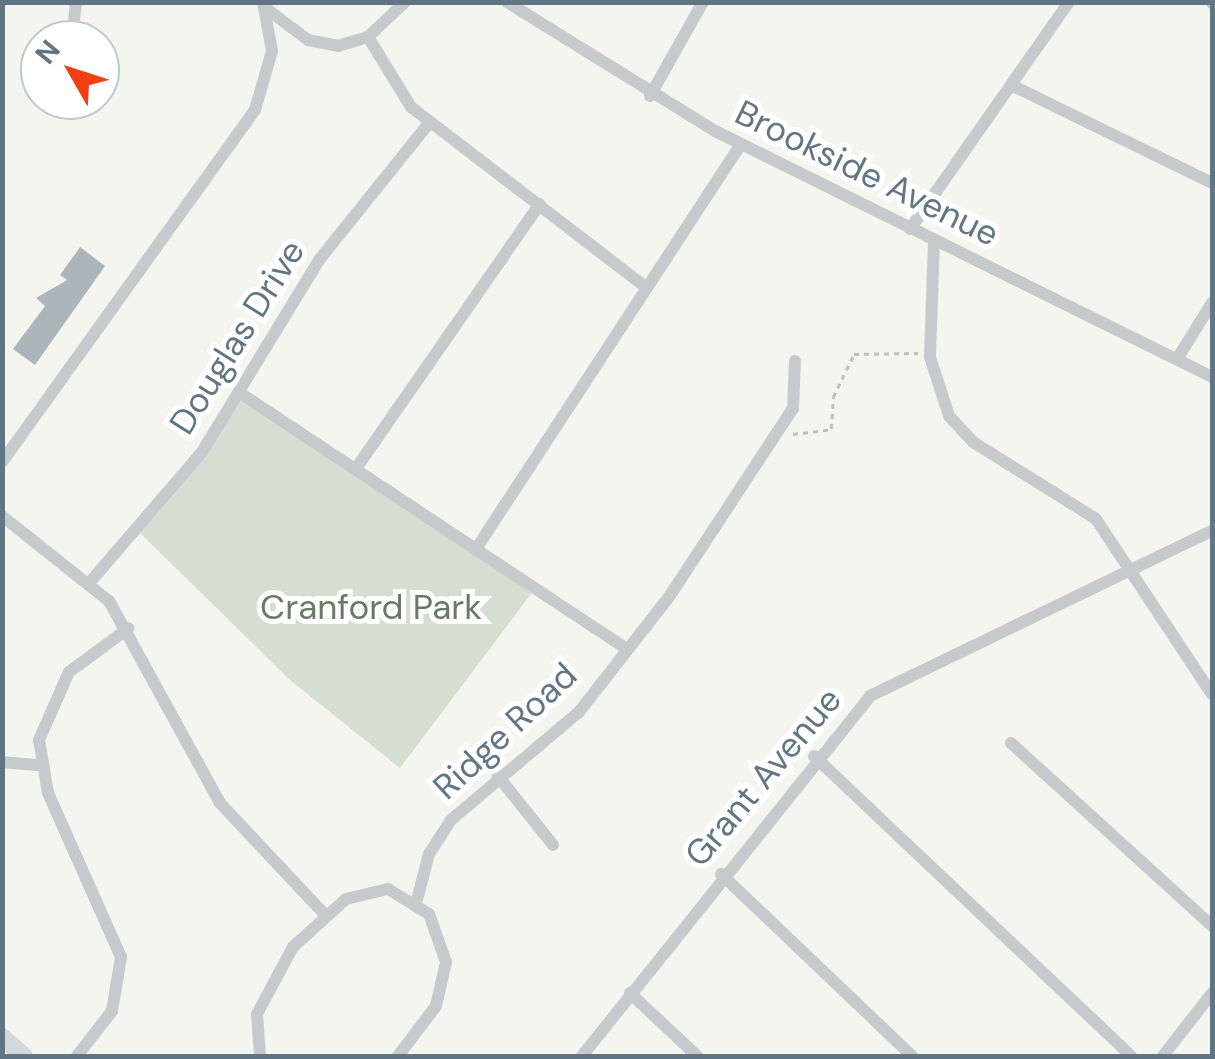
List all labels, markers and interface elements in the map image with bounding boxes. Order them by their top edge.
north arrow [20,20,120,120]
text: N [27,32,69,72]
street label: Brookside Avenue [729,91,1005,255]
street label: Douglas Drive [161,232,313,442]
park label: Cranford Park [260,586,482,628]
street label: Ridge Road [425,654,585,808]
street label: Grant Avenue [676,679,850,875]

